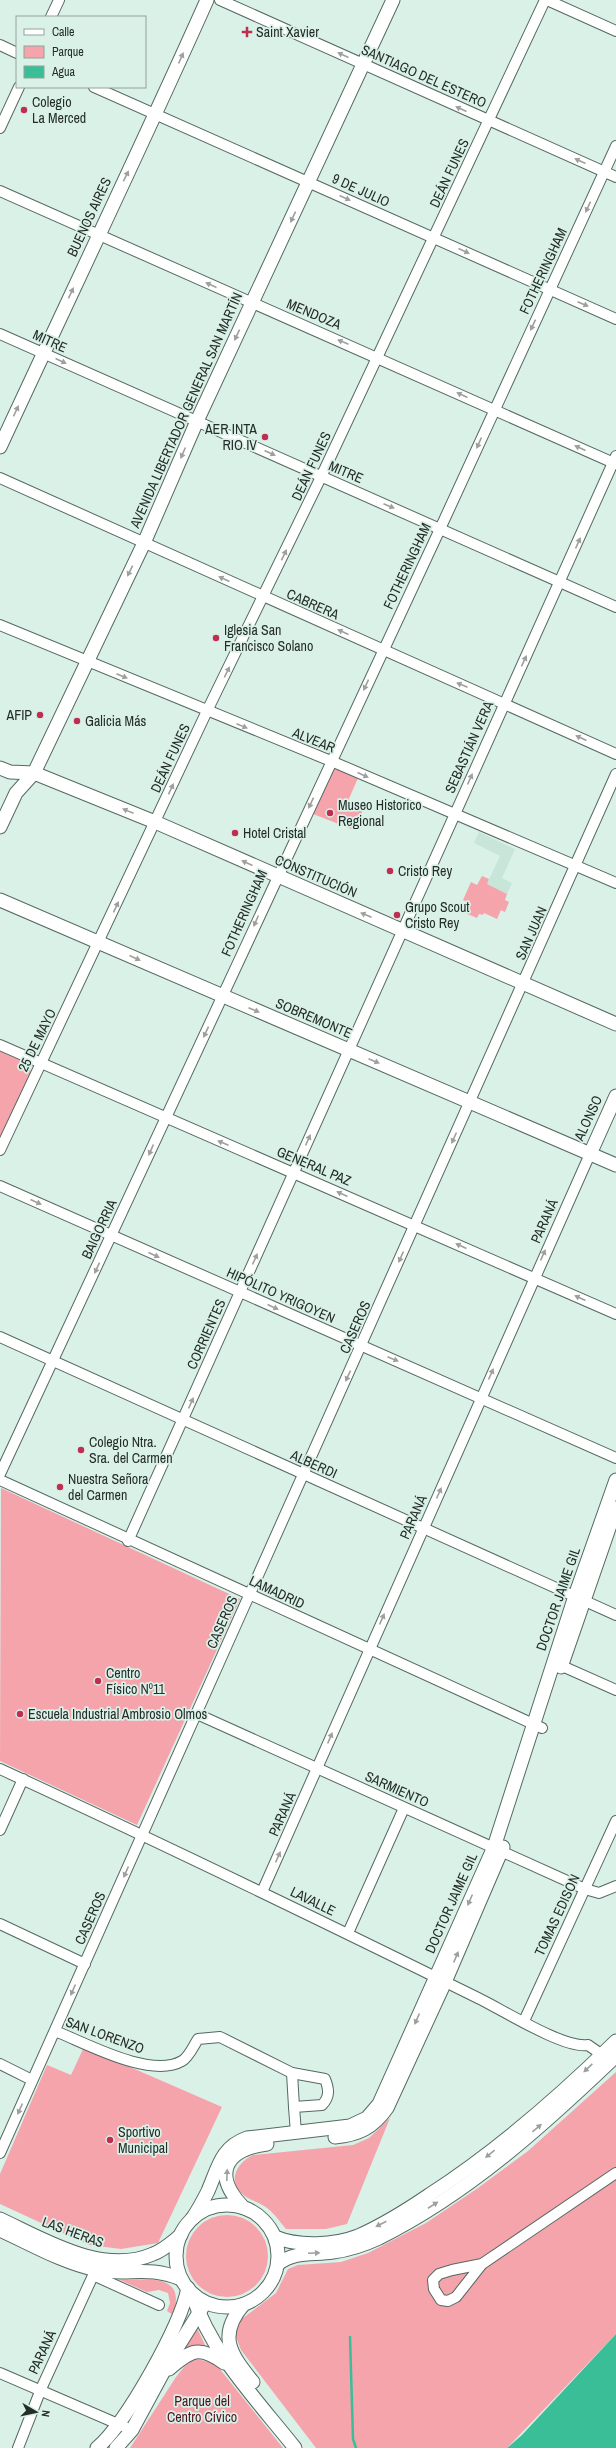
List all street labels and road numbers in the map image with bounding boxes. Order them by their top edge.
street label: SANTIAGO DEL ESTERO [359,40,489,112]
street label: DEÁN FUNES [425,135,473,210]
street label: 9 DE JULIO [329,169,393,211]
street label: BUENOS AIRES [63,174,115,260]
street label: FOTHERINGHAM [515,225,571,317]
street label: AVENIDA LIBERTADOR GENERAL SAN MARTÍN [125,289,246,531]
street label: MENDOZA [284,295,344,334]
street label: MITRE [30,326,70,356]
street label: DEÁN FUNES [287,428,335,503]
street label: MITRE [326,457,366,487]
street label: FOTHERINGHAM [379,520,435,612]
street label: CABRERA [284,584,342,624]
street label: SEBASTIÁN VERA [441,698,497,796]
street label: DEÁN FUNES [146,720,194,795]
street label: ALVEAR [289,723,338,757]
street label: CONSTITUCIÓN [272,851,360,901]
street label: FOTHERINGHAM [217,867,271,959]
street label: SAN JUAN [511,903,551,963]
street label: SOBREMONTE [273,994,355,1042]
street label: 25 DE MAYO [14,1005,60,1075]
street label: ALONSO [569,1092,606,1144]
street label: GENERAL PAZ [274,1142,354,1190]
street label: BAIGORRIA [77,1196,121,1262]
street label: PARANÁ [526,1196,562,1246]
street label: HIPÓLITO YRIGOYEN [224,1263,338,1327]
street label: CORRIENTES [182,1296,230,1372]
street label: CASEROS [335,1297,375,1356]
street label: ALBERDI [287,1445,340,1482]
street label: PARANÁ [395,1492,431,1542]
street label: DOCTOR JAIME GIL [532,1544,584,1653]
street label: LAMADRID [246,1571,308,1613]
street label: CASEROS [202,1592,242,1651]
street label: SARMIENTO [362,1767,432,1811]
street label: PARANÁ [264,1789,300,1839]
street label: DOCTOR JAIME GIL [421,1849,481,1956]
street label: TOMAS EDISON [530,1871,584,1959]
street label: LAVALLE [287,1882,339,1920]
street label: CASEROS [70,1888,110,1947]
street label: SAN LORENZO [63,2012,147,2058]
street label: LAS HERAS [40,2213,107,2252]
street label: PARANÁ [24,2327,60,2377]

